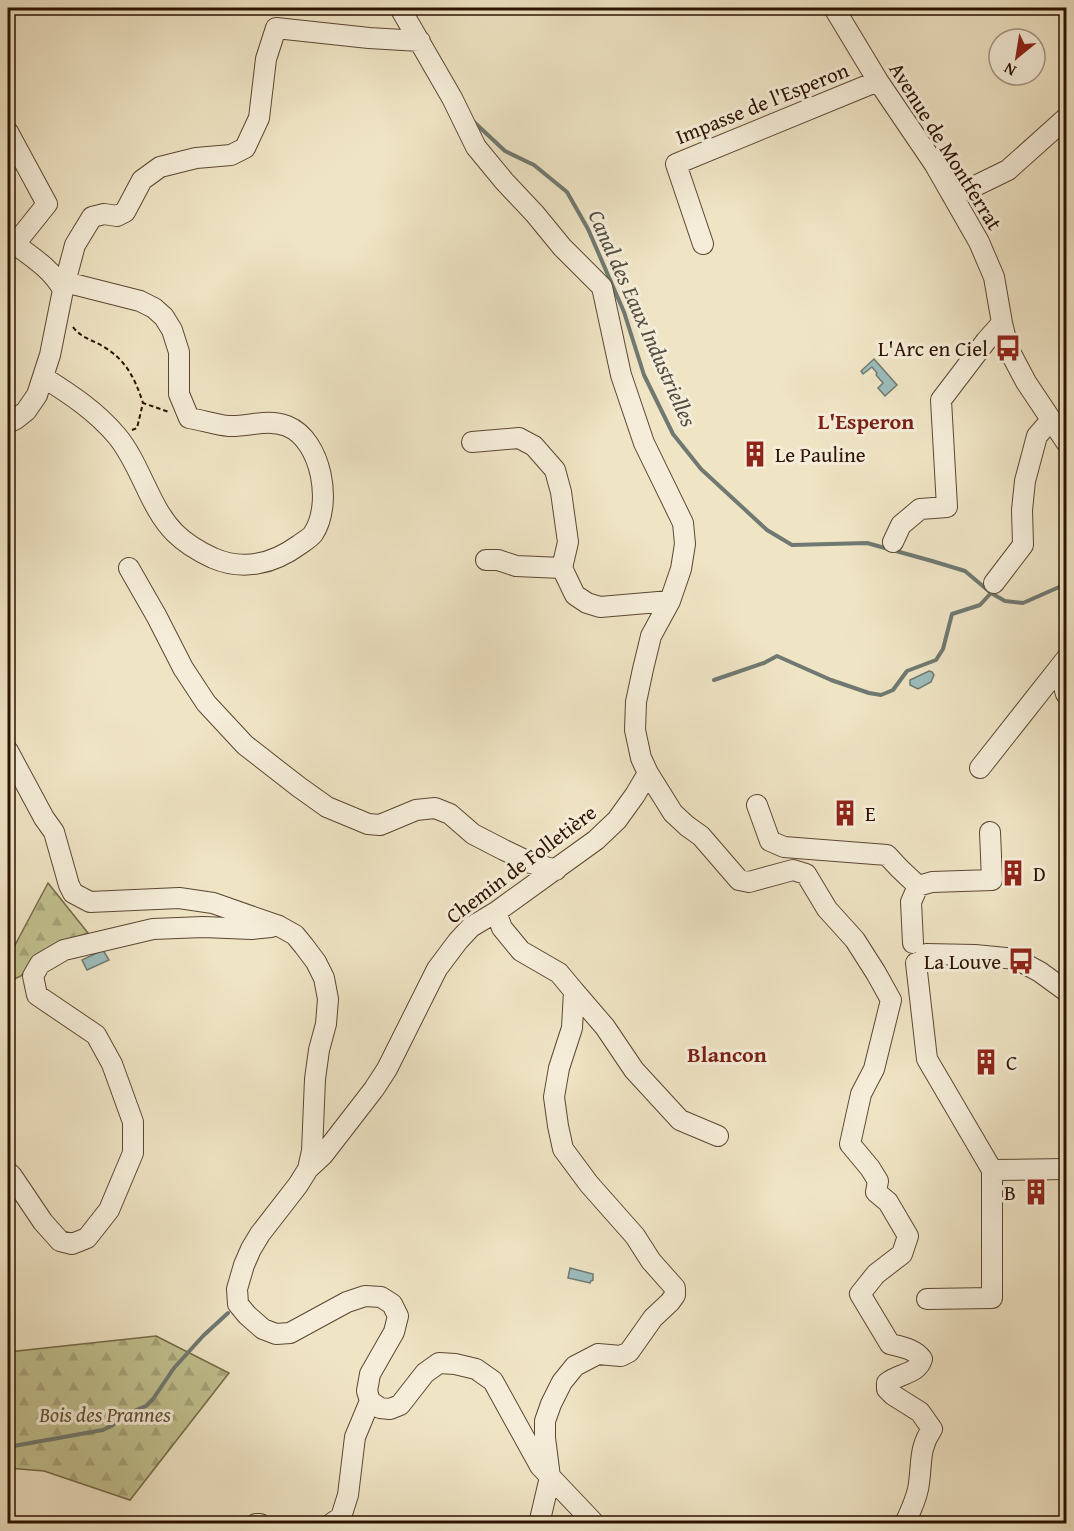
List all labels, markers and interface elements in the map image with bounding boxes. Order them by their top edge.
north arrow [987,27,1047,87]
street label: Impasse de l'Esperon [671,54,853,152]
street label: Avenue de Montferrat [882,56,1011,237]
text: N [999,57,1020,83]
water label: Canal des Eaux Industrielles [581,204,705,432]
place label: L'Arc en Ciel [878,333,988,364]
bus stop icon: L'Arc en Ciel [993,333,1023,363]
district label: L'Esperon [818,405,914,437]
building icon: Le Pauline [740,439,770,469]
place label: Le Pauline [775,439,866,470]
street label: Chemin de Folletière [439,797,603,931]
building icon: E [830,798,860,828]
place label: E [865,798,876,829]
building icon: D [998,858,1028,888]
place label: D [1033,858,1046,889]
place label: La Louve [924,946,1001,977]
bus stop icon: La Louve [1006,946,1036,976]
district label: Blancon [687,1038,767,1070]
building icon: C [971,1047,1001,1077]
place label: C [1006,1047,1017,1078]
place label: B [1004,1177,1016,1208]
building icon: B [1021,1177,1051,1207]
park label: Bois des Prannes [38,1399,171,1430]

